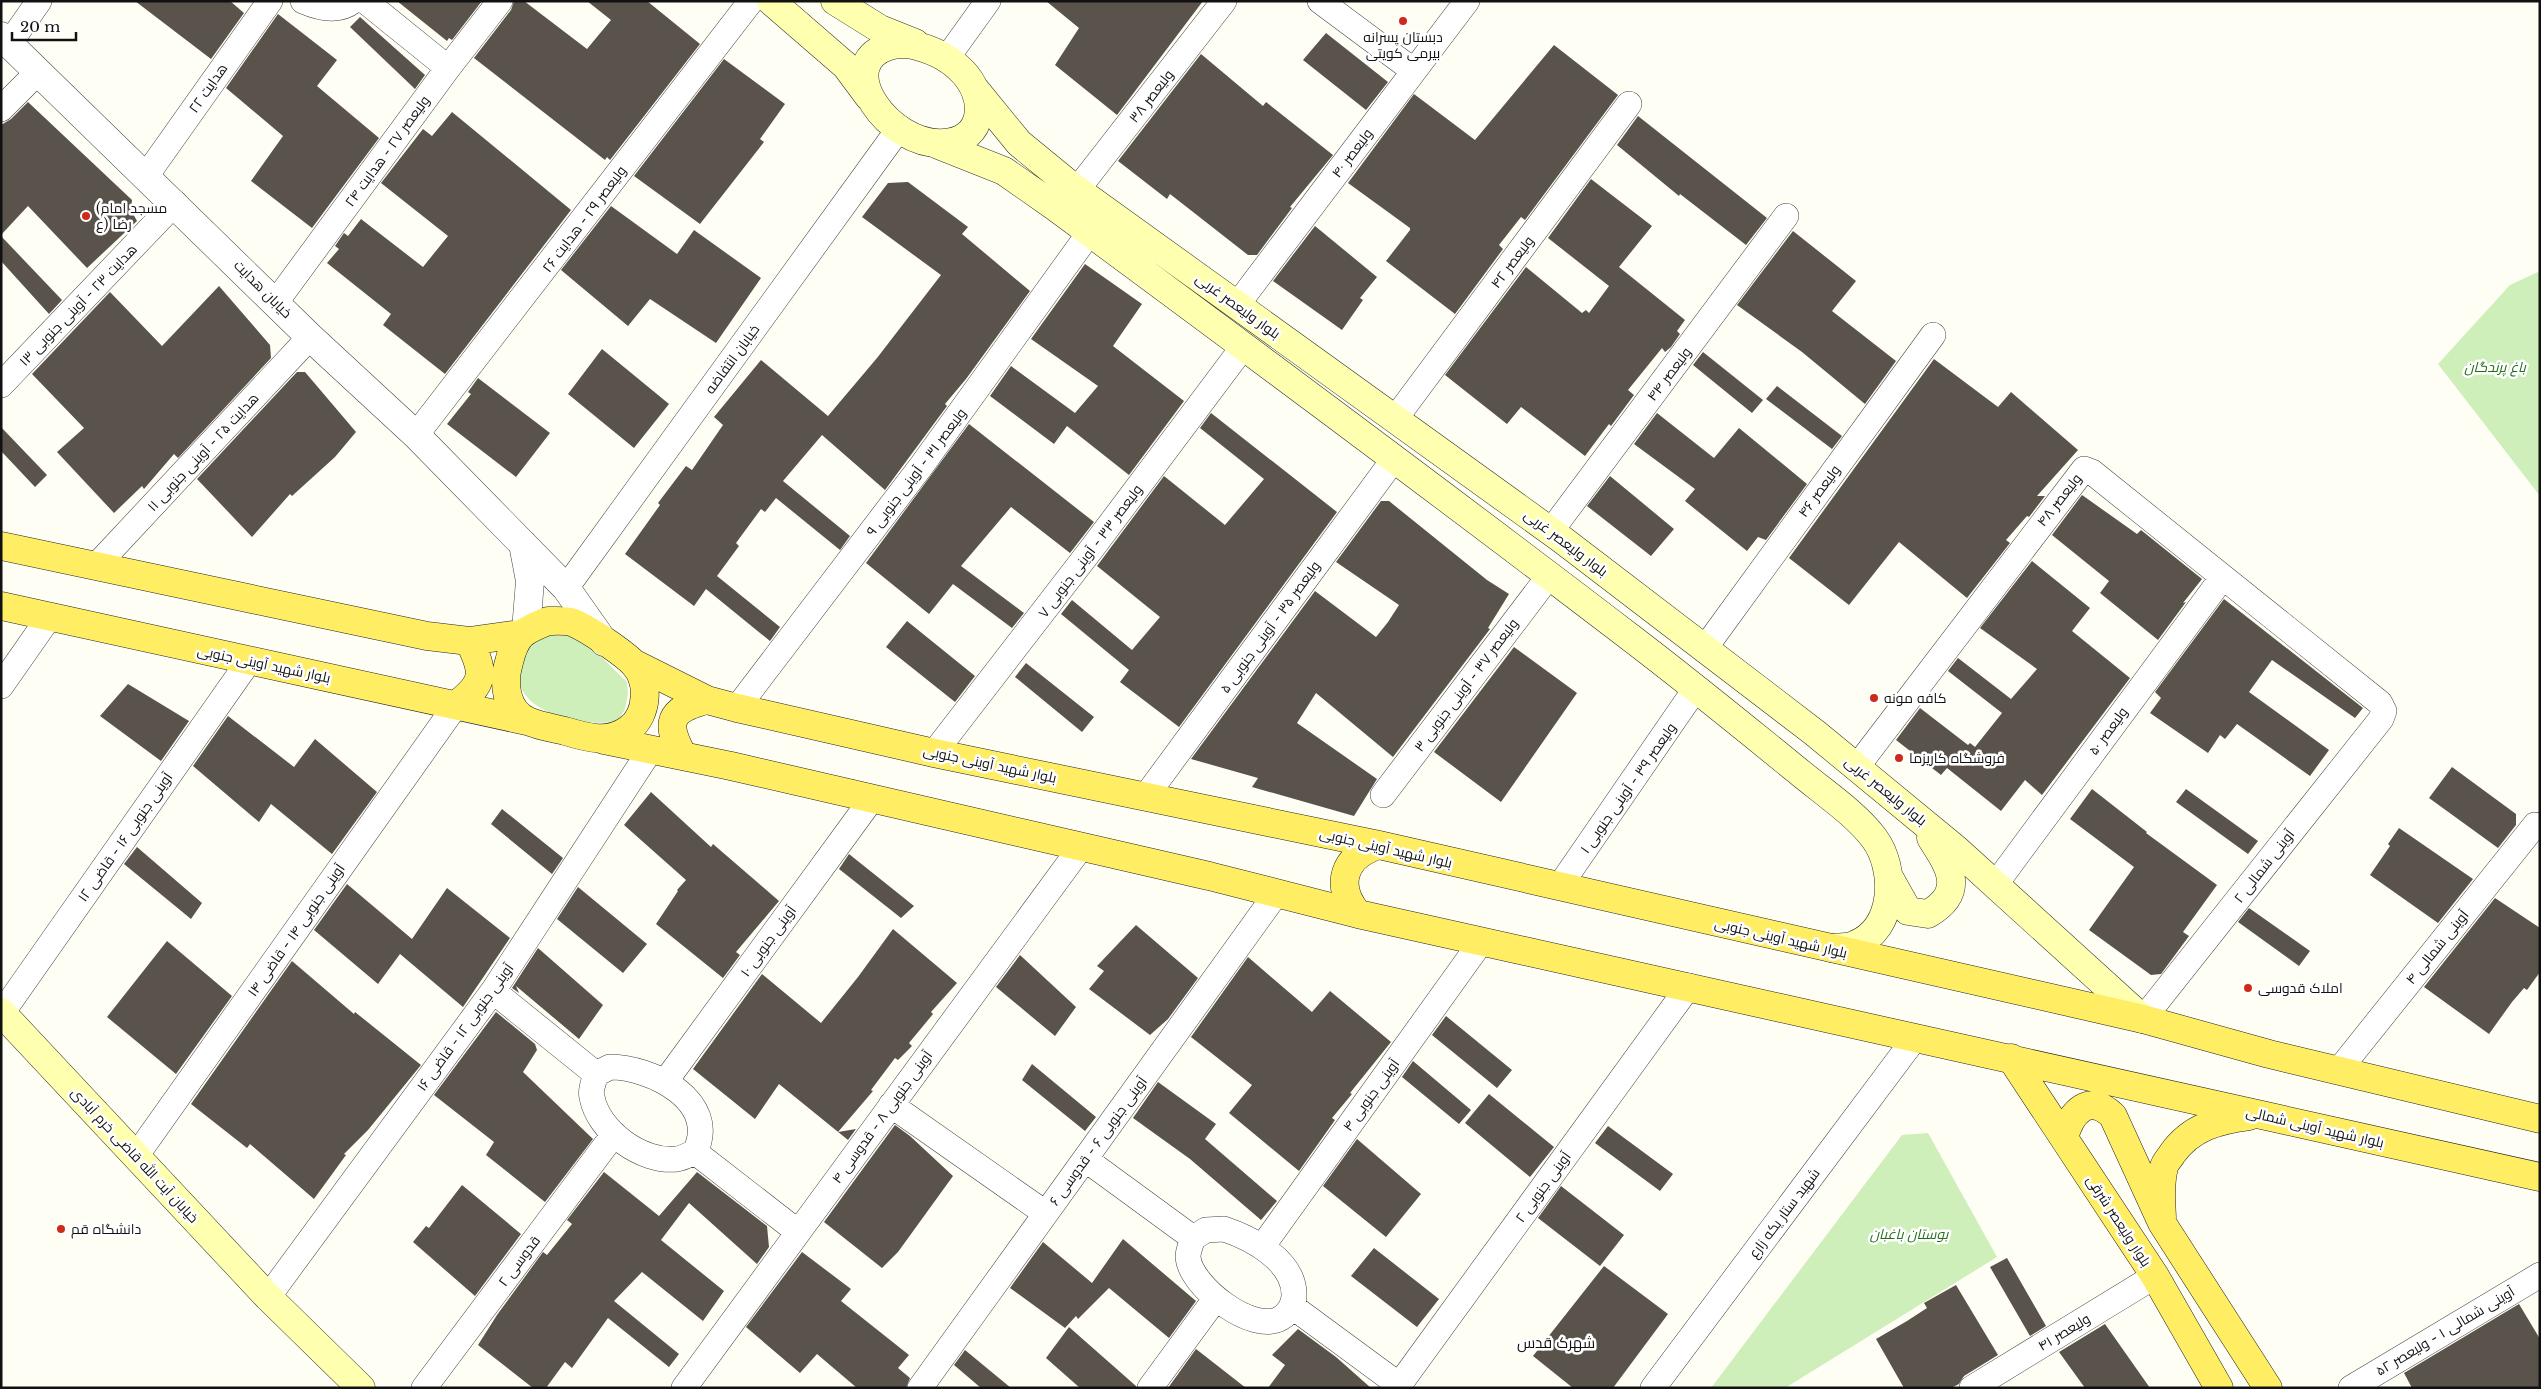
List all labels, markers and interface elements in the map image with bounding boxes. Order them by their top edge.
scale bar [12,10,76,42]
marker: دبستان پسرانه بیرمی کویتی [1397,15,1409,27]
text: 20 m [20,17,60,36]
place label: دبستان پسرانه بیرمی کویتی [1363,28,1443,62]
street label: هدایت ۲۲ [184,60,232,116]
street label: ولیعصر ۳۸ [1125,66,1177,126]
street label: ولیعصر ۲۷ - هدایت ۲۴ [341,92,433,210]
street label: ولیعصر ۴۰ [1328,125,1376,181]
street label: ولیعصر ۲۹ - هدایت ۲۶ [538,162,630,276]
place label: (مسجد امام رضا (ع [96,199,167,233]
marker: (مسجد امام رضا (ع [80,210,92,222]
street label: ولیعصر ۴۲ [1486,232,1538,292]
street label: هدایت ۲۳ - آوینی جنوبی ۱۳ [15,240,141,370]
street label: خیابان هدایت [230,256,296,322]
street label: بلوار ولیعصر غربی [1192,269,1284,343]
street label: خیابان انتفاضه [701,321,763,397]
street label: ولیعصر ۴۴ [1643,344,1695,404]
park label: باغ پرندگان [2464,358,2527,377]
street label: هدایت ۲۵ - آوینی جنوبی ۱۱ [143,389,263,515]
street label: ولیعصر ۳۱ - آوینی جنوبی ۹ [862,404,970,540]
street label: ولیعصر ۴۶ [1794,461,1844,521]
street label: ولیعصر ۴۸ [2033,470,2085,530]
street label: ولیعصر ۳۳ - آوینی جنوبی ۷ [1034,481,1146,621]
street label: بلوار ولیعصر غربی [1520,506,1612,580]
street label: ولیعصر ۳۵ - آوینی جنوبی ۵ [1216,557,1324,697]
street label: ولیعصر ۳۷ - آوینی جنوبی ۳ [1410,615,1522,755]
street label: بلوار شهید آوینی جنوبی [196,641,332,687]
place label: کافه مونه [1884,689,1946,707]
marker: کافه مونه [1868,692,1880,704]
street label: ولیعصر ۵۰ [2084,703,2132,759]
street label: ولیعصر ۳۹ - آوینی جنوبی ۱ [1576,719,1680,857]
street label: بلوار شهید آوینی جنوبی [922,741,1058,787]
place label: فروشگاه کاریزما [1909,749,2005,767]
street label: بلوار ولیعصر غربی [1841,752,1931,830]
marker: فروشگاه کاریزما [1893,752,1905,764]
street label: آوینی جنوبی ۱۶ - قاضی ۱۲ [74,769,177,905]
street label: بلوار شهید آوینی جنوبی [1318,824,1454,872]
street label: آوینی شمالی ۲ [2230,825,2298,906]
street label: آوینی جنوبی ۱۴ - قاضی ۱۴ [243,860,349,1000]
street label: آوینی جنوبی ۱۰ [736,902,800,980]
street label: آوینی شمالی ۴ [2402,906,2473,988]
street label: بلوار شهید آوینی جنوبی [1713,914,1849,962]
street label: آوینی جنوبی ۱۲ - قاضی ۱۶ [413,959,518,1094]
place label: املاک قدوسی [2258,979,2343,997]
marker: املاک قدوسی [2242,982,2254,994]
street label: آوینی جنوبی ۸ - قدوسی ۴ [828,1047,936,1187]
street label: آوینی جنوبی ۴ [1339,1055,1403,1135]
street label: آوینی جنوبی ۶ - قدوسی ۶ [1045,1073,1151,1209]
street label: خیابان آیت الله قاضی خرم آبادی [67,1083,203,1227]
street label: بلوار شهید آوینی شمالی [2244,1102,2386,1152]
street label: آوینی جنوبی ۲ [1511,1148,1575,1226]
street label: شهید ستار یکه زارع [1744,1165,1824,1261]
street label: بلوار ولیعصر شرقی [2083,1172,2155,1270]
place label: دانشگاه قم [71,1220,141,1239]
marker: دانشگاه قم [55,1223,67,1235]
park label: بوستان باغبان [1870,1225,1950,1243]
street label: قدوسی ۲ [494,1232,544,1290]
street label: آوینی شمالی ۱ - ولیعصر ۵۲ [2372,1282,2518,1380]
street label: ولیعصر ۴۱ [2035,1309,2093,1355]
district label: شهرک قدس [1517,1333,1595,1353]

